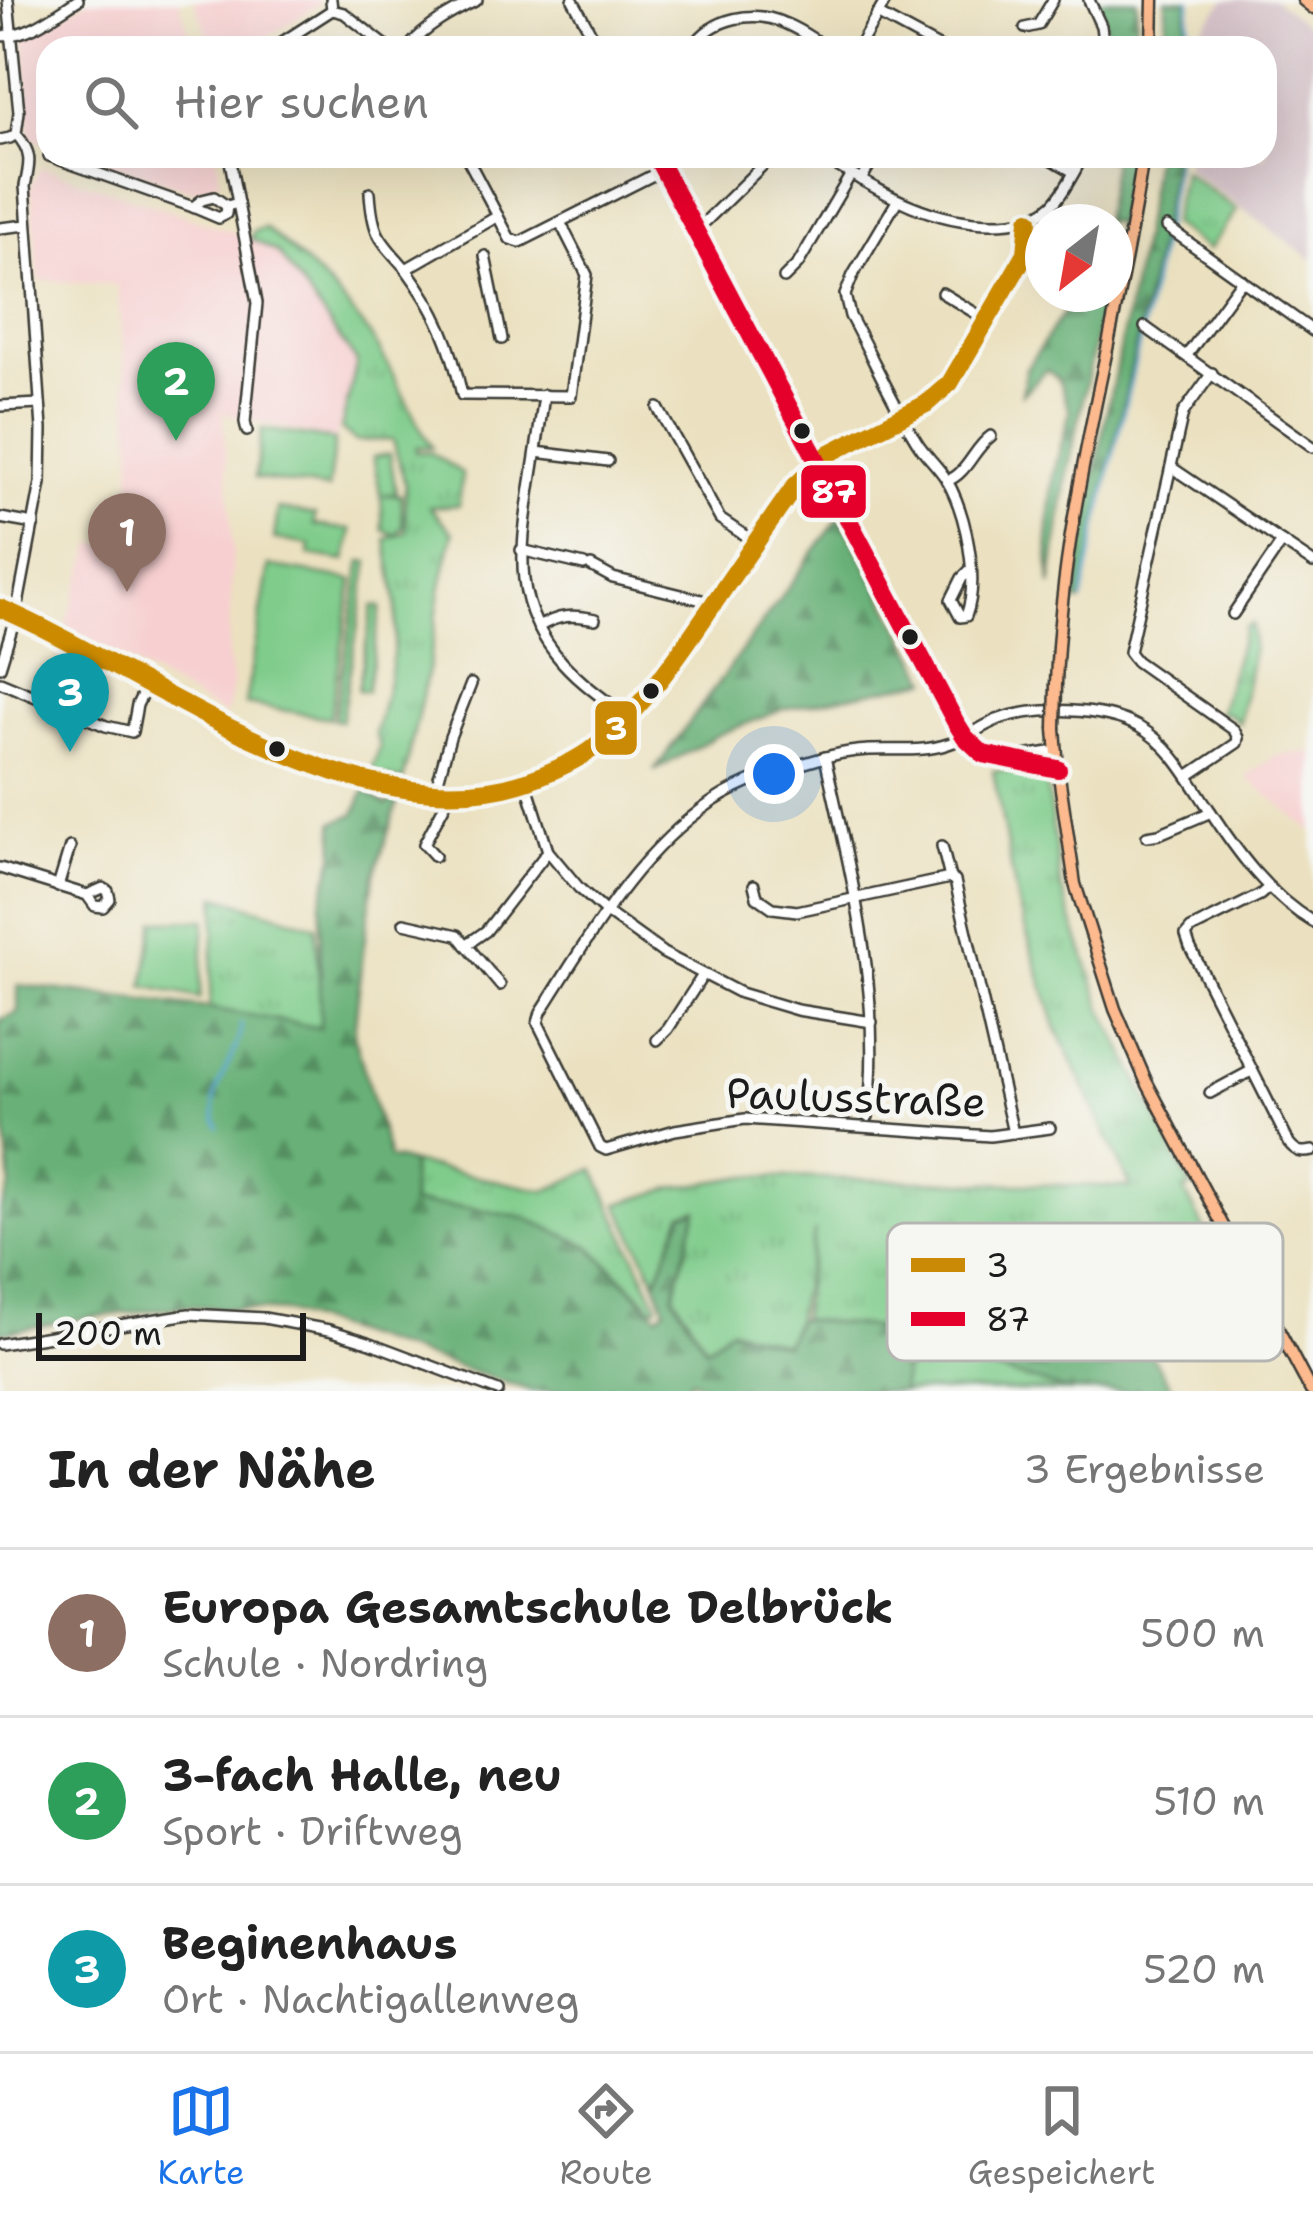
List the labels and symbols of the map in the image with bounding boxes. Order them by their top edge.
north arrow [1025,204,1133,312]
pin: 2 [137,342,215,441]
unlabelled marker [791,420,813,442]
line badge: 87 [799,463,868,520]
text: 87 [811,469,857,514]
pin: 1 [88,493,166,592]
unlabelled marker [899,626,921,648]
pin: 3 [31,653,109,752]
unlabelled marker [640,680,662,702]
line badge: 3 [593,699,639,757]
text: 3 [604,706,628,751]
unlabelled marker [266,738,288,760]
your location [744,744,804,804]
street label: Paulusstraße [725,1064,987,1130]
legend [887,1223,1283,1361]
text: 3 [986,1243,1009,1288]
text: 87 [986,1297,1030,1342]
scale bar [36,1307,306,1360]

